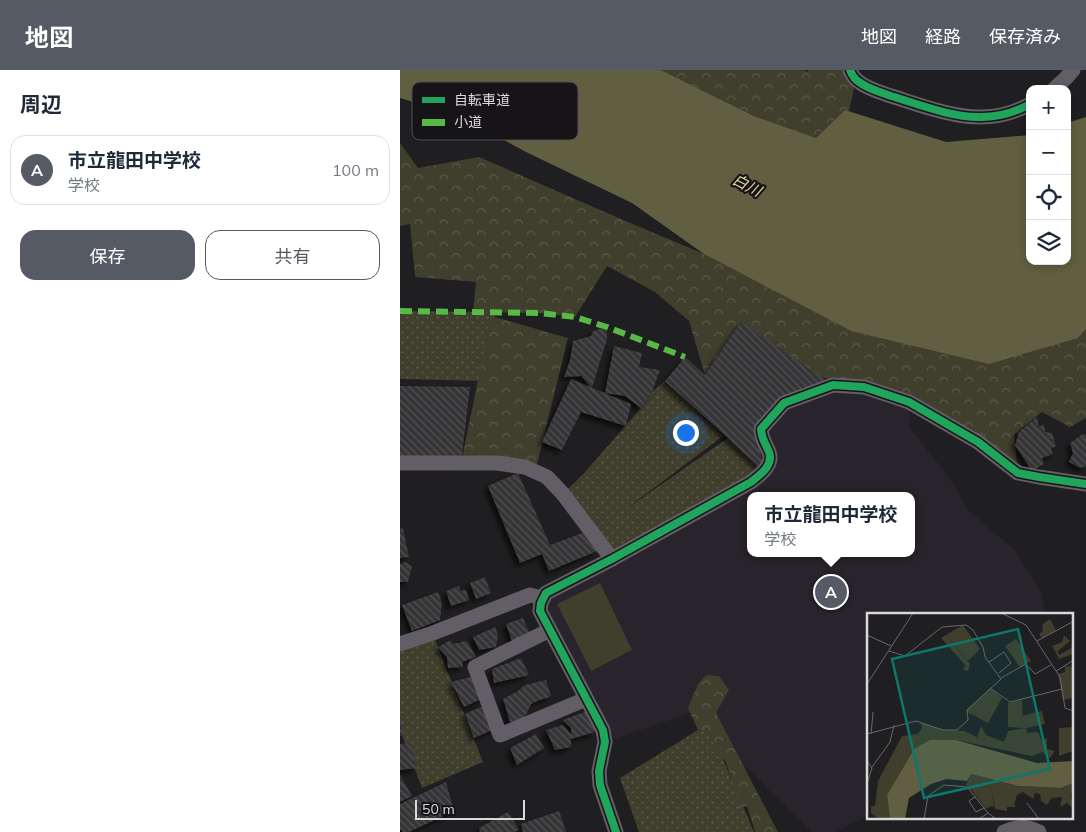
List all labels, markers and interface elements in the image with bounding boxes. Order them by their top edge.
text: 地図 [25,22,73,52]
text: 地図 [861,25,897,48]
text: 経路 [925,25,961,48]
text: 保存済み [989,25,1061,48]
legend [412,82,578,140]
map controls [1026,85,1071,265]
button: + [1026,85,1071,130]
text: 周辺 [20,91,62,117]
text: 自転車道 [454,91,510,109]
text: 小道 [454,113,482,131]
button: − [1026,130,1071,175]
text: 市立龍田中学校 [68,148,201,172]
text: A [31,160,43,180]
text: 100 m [332,160,379,180]
water label: 白川 [729,170,766,201]
text: 学校 [68,175,100,195]
button: locate [1026,175,1071,220]
button: layers [1026,220,1071,265]
button: 保存 [20,230,195,280]
button: 共有 [205,230,380,280]
your location [673,420,699,446]
popup [747,492,915,557]
text: 市立龍田中学校 [764,502,898,526]
text: 学校 [764,529,797,549]
pin: A [815,573,847,611]
inset map [867,613,1074,820]
scale bar [415,797,525,820]
text: 50 m [422,800,455,818]

